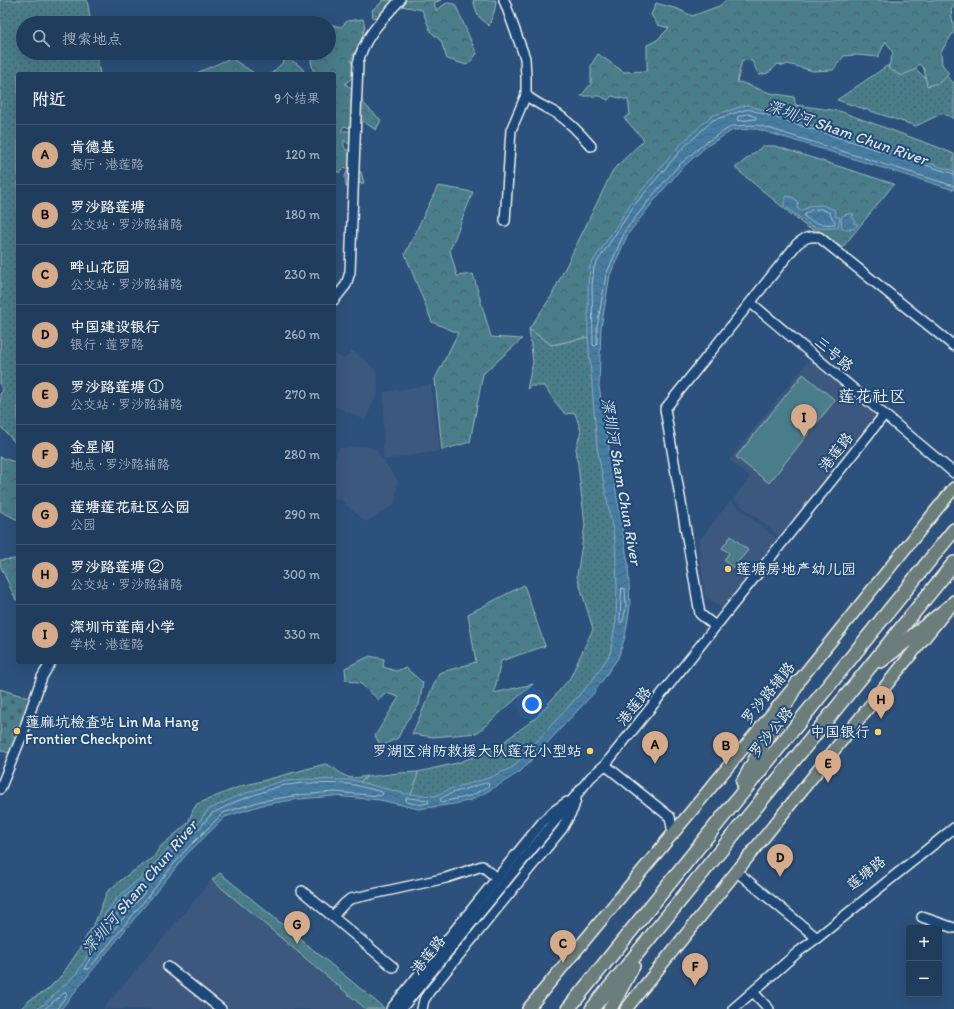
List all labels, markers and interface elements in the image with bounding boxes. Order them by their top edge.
search box [16,16,336,60]
icon: search [30,27,52,49]
text: 搜索地点 [62,30,122,48]
text: 附近 [32,89,66,109]
text: 9个结果 [274,91,320,106]
water label: 深圳河 Sham Chun River [764,96,932,170]
text: 肯德基 [70,138,115,156]
text: A [41,147,49,162]
text: 120 m [285,147,320,162]
text: 餐厅 · 港莲路 [70,157,144,172]
text: 罗沙路莲塘 [70,198,145,216]
text: B [41,207,49,222]
text: 180 m [285,207,320,222]
text: 公交站 · 罗沙路辅路 [70,217,183,232]
text: 畔山花园 [70,258,130,276]
text: C [41,267,49,282]
text: 230 m [284,267,320,282]
text: 公交站 · 罗沙路辅路 [70,277,183,292]
text: 中国建设银行 [70,318,160,336]
text: D [41,327,49,342]
text: 260 m [284,327,320,342]
street label: 三号路 [811,333,857,375]
text: 银行 · 莲罗路 [70,337,144,352]
text: 罗沙路莲塘 ① [70,378,163,396]
district label: 莲花社区 [838,386,906,406]
text: E [41,387,49,402]
text: 270 m [285,387,320,402]
water label: 深圳河 Sham Chun River [597,396,646,568]
text: 公交站 · 罗沙路辅路 [70,397,183,412]
pin: I [791,404,817,437]
street label: 港莲路 [815,429,857,475]
text: 金星阁 [70,438,115,456]
text: F [42,447,48,462]
text: 280 m [284,447,320,462]
text: 地点 · 罗沙路辅路 [70,457,170,472]
text: 莲塘莲花社区公园 [70,498,190,516]
text: G [41,507,49,522]
text: 290 m [284,507,320,522]
text: 公园 [70,517,96,532]
text: 罗沙路莲塘 ② [70,558,163,576]
place label: 莲塘房地产幼儿园 [736,560,856,578]
marker: 莲塘房地产幼儿园 [723,564,733,574]
text: H [41,567,50,582]
text: 300 m [283,567,320,582]
text: 公交站 · 罗沙路辅路 [70,577,183,592]
text: 深圳市莲南小学 [70,618,175,636]
text: I [43,627,47,642]
text: 330 m [284,627,320,642]
text: 学校 · 港莲路 [70,637,144,652]
street label: 罗沙路辅路 [737,658,799,728]
street label: 港莲路 [613,683,655,729]
pin: H [868,686,894,719]
your location [522,694,542,714]
street label: 罗沙公路 [745,703,797,761]
place label: 蓮麻坑檢查站 Lin Ma Hang Frontier Checkpoint [25,713,199,748]
place label: 中国银行 [810,723,870,741]
marker: 蓮麻坑檢查站 Lin Ma Hang Frontier Checkpoint [12,726,22,736]
marker: 中国银行 [873,727,883,737]
pin: A [642,731,668,764]
pin: B [713,732,739,765]
place label: 罗湖区消防救援大队莲花小型站 [372,742,582,760]
marker: 罗湖区消防救援大队莲花小型站 [585,746,595,756]
pin: E [815,750,841,783]
water label: 深圳河 Sham Chun River [78,815,202,958]
pin: D [767,844,793,877]
street label: 莲塘路 [843,852,889,894]
pin: G [284,911,310,944]
map controls [906,925,942,997]
button: + [906,925,942,961]
pin: C [550,930,576,963]
street label: 港莲路 [407,932,449,978]
pin: F [682,953,708,986]
button: − [906,961,942,997]

